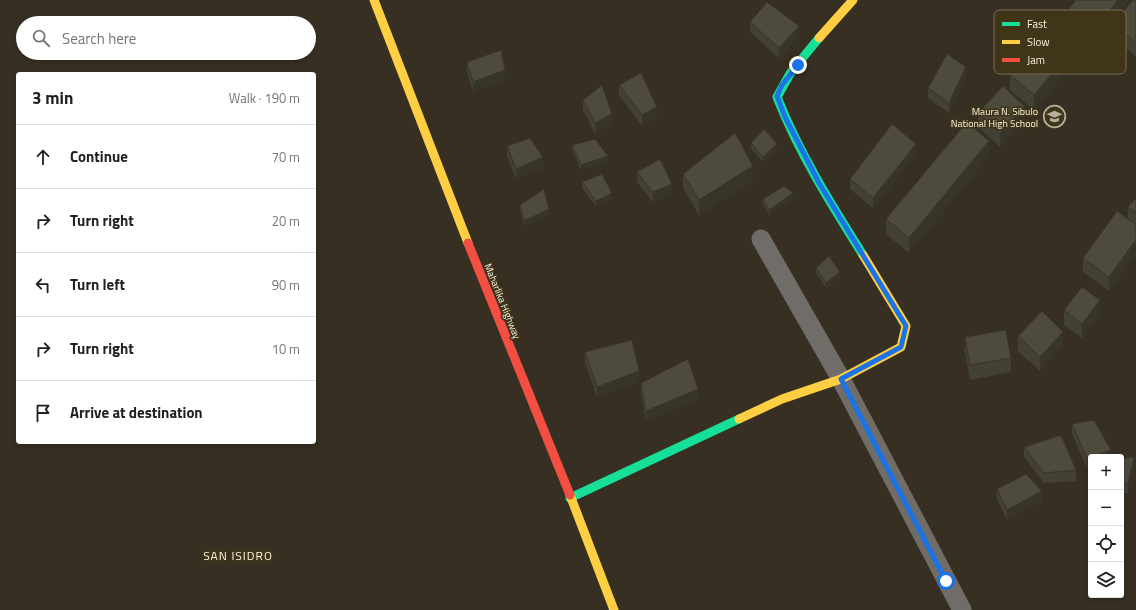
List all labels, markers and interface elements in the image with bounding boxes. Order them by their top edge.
legend [994,10,1126,74]
search box [16,16,316,60]
text: Fast [1027,16,1047,32]
icon: search [30,27,52,49]
text: Search here [62,27,136,50]
text: Slow [1027,34,1050,50]
text: Jam [1027,52,1045,68]
route end [789,56,807,74]
text: 3 min [32,85,73,111]
text: Walk · 190 m [229,88,300,108]
place label: Maura N. Sibulo National High School [951,104,1038,131]
school or university icon: Maura N. Sibulo National High School [1041,104,1067,130]
text: Continue [70,145,128,168]
icon: ahead [32,146,54,168]
text: 70 m [272,147,300,167]
text: Turn right [70,209,134,232]
icon: right [32,210,54,232]
text: 20 m [272,211,300,231]
street label: Maharlika Highway [481,261,525,341]
text: Turn left [70,273,125,296]
icon: left [32,274,54,296]
text: 90 m [272,275,300,295]
text: Turn right [70,337,134,360]
icon: right [32,338,54,360]
text: 10 m [272,339,300,359]
text: Arrive at destination [70,401,203,424]
icon: arrive [32,402,54,424]
map controls [1088,454,1124,598]
button: + [1088,454,1124,490]
button: − [1088,490,1124,526]
button: locate [1088,526,1124,562]
district label: SAN ISIDRO [203,546,273,565]
button: layers [1088,562,1124,598]
route start [937,572,955,590]

